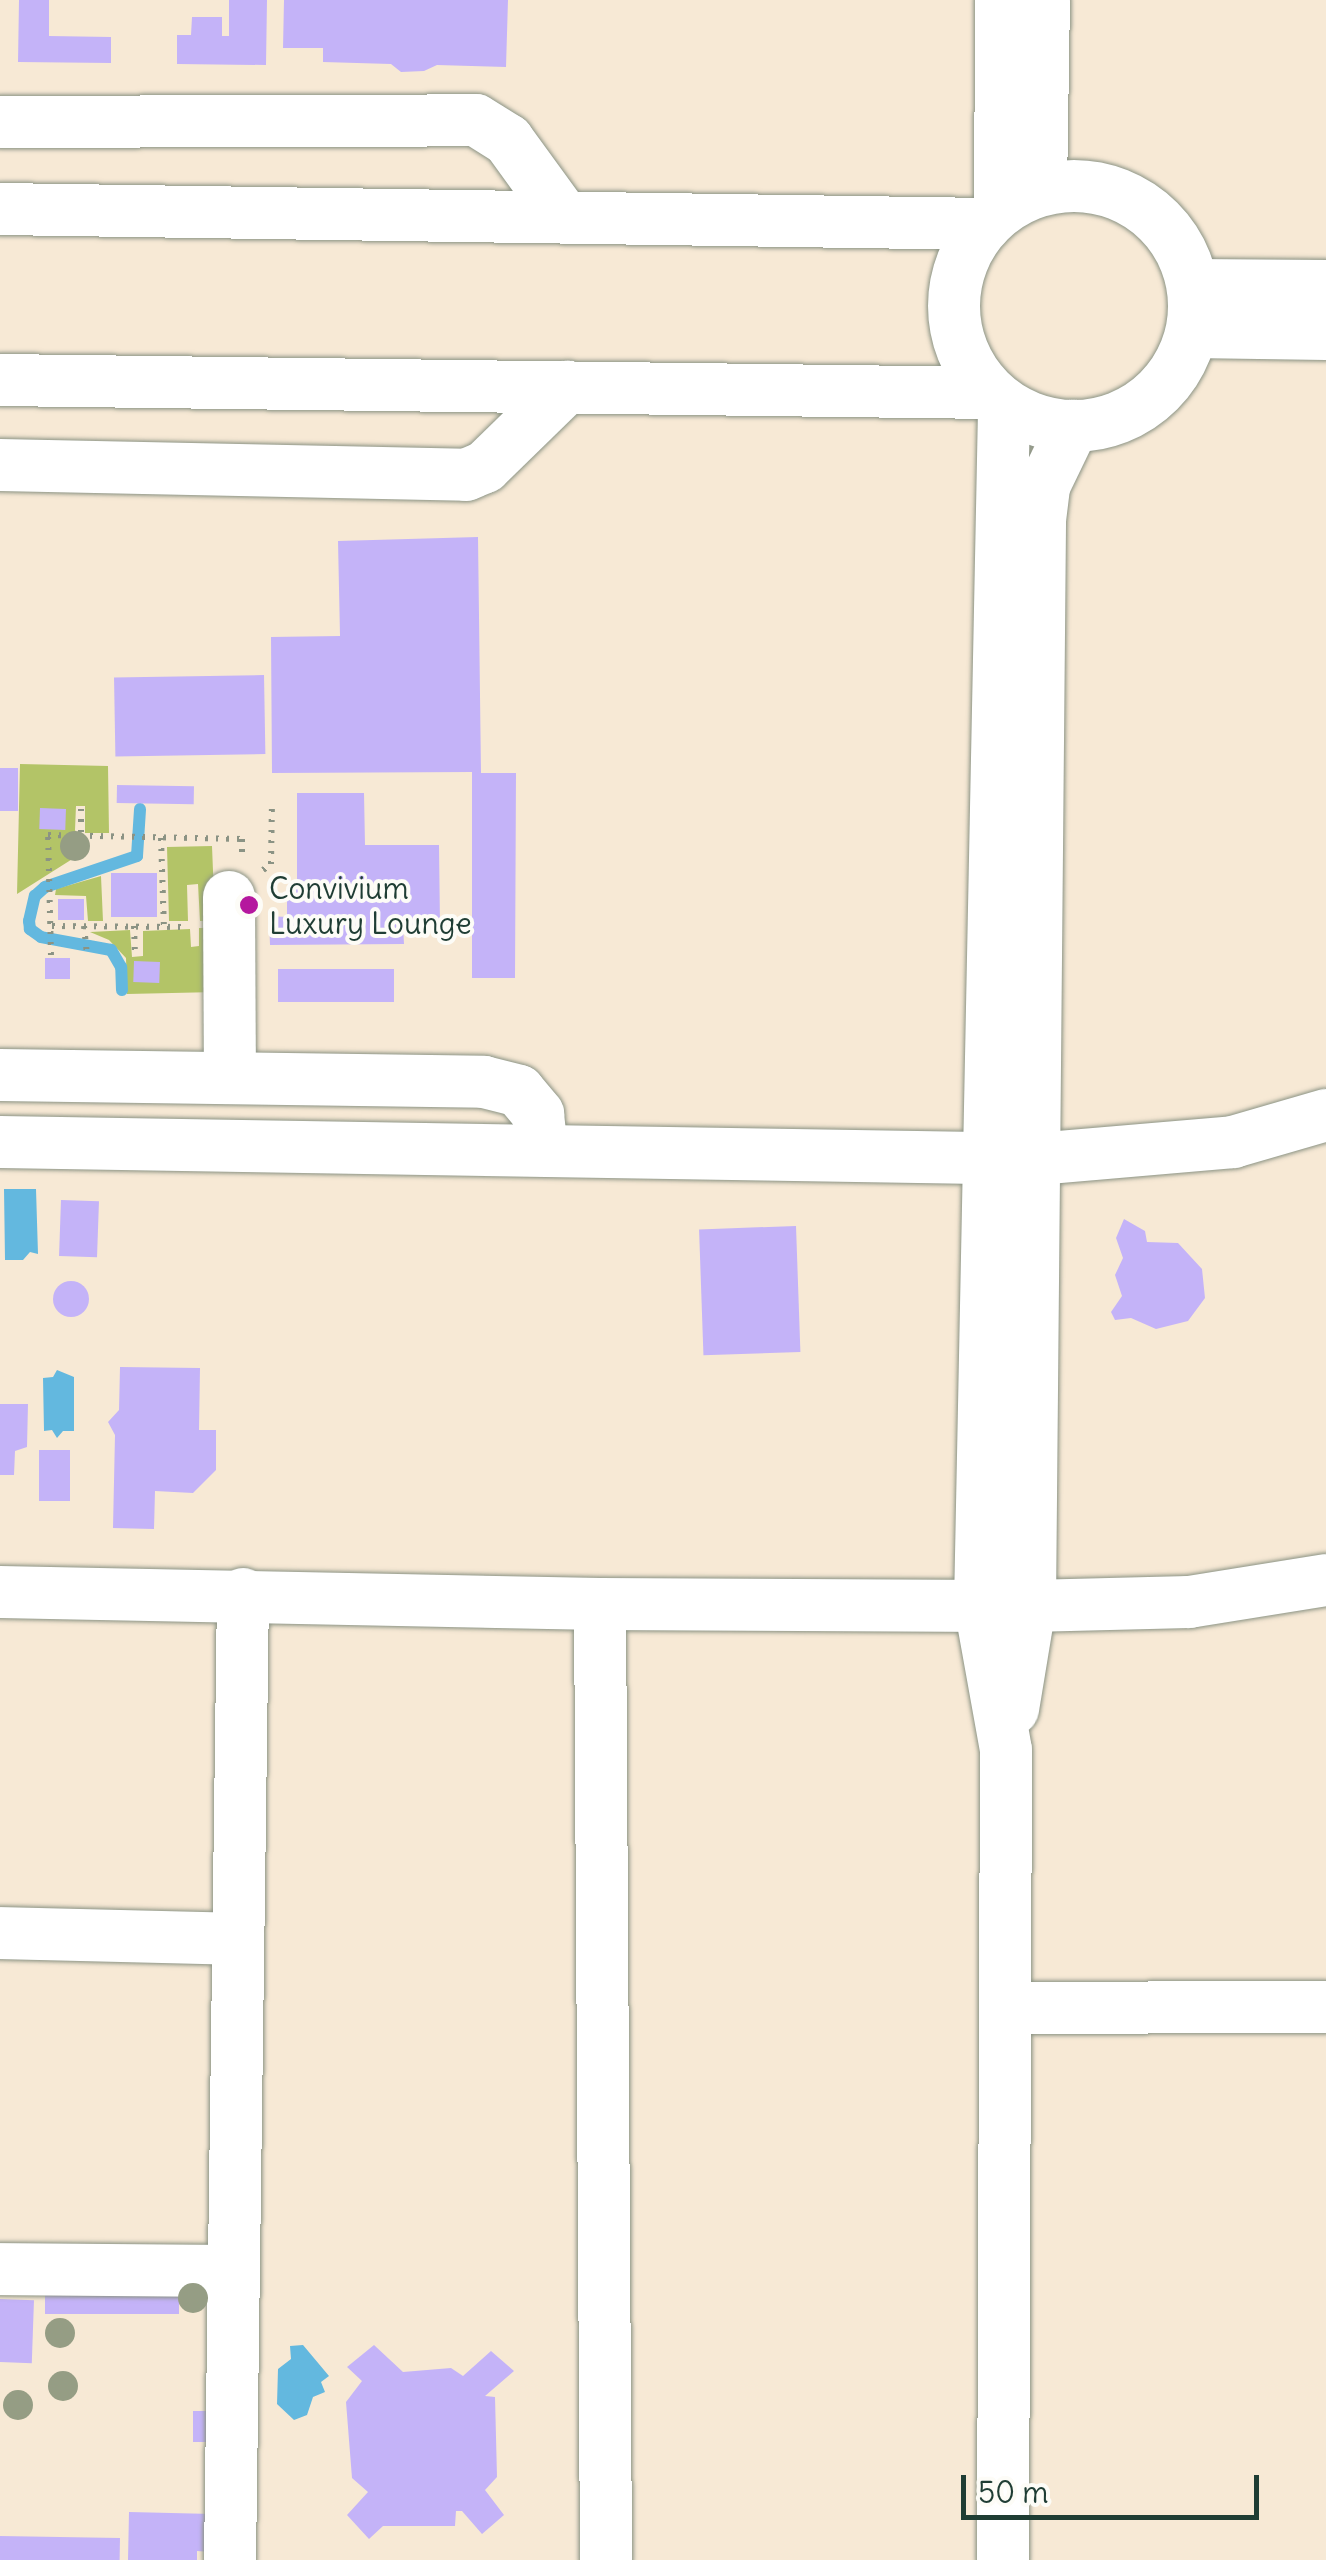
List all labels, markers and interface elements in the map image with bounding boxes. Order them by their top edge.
place label: Convivium Luxury Lounge [269,870,472,940]
marker: Convivium Luxury Lounge [238,894,260,916]
scale bar [966,2455,1264,2517]
text: 50 m [978,2473,1048,2511]

